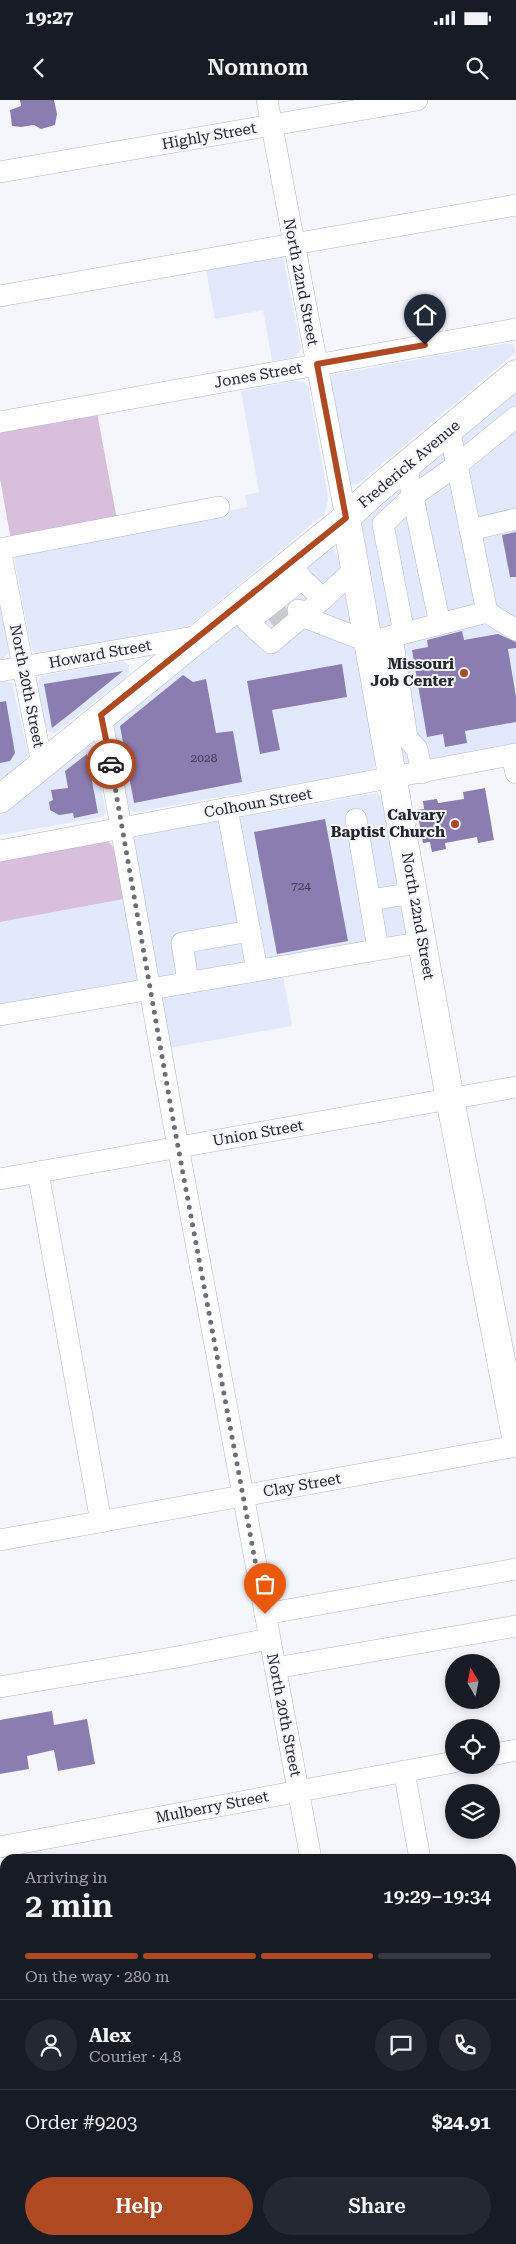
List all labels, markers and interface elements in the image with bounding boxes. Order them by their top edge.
text: 19:27 [25,6,74,29]
icon: back [25,54,53,82]
icon: search [463,54,491,82]
text: Nomnom [207,55,309,80]
street label: Highly Street [160,119,258,153]
street label: North 22nd Street [280,217,322,348]
pin [404,294,446,345]
icon: home [411,301,439,329]
street label: Jones Street [212,358,304,392]
street label: Frederick Avenue [354,416,464,512]
street label: North 20th Street [6,623,48,750]
street label: Howard Street [47,636,153,672]
place label: Missouri Job Center [371,655,454,690]
marker: Missouri Job Center [458,667,470,679]
courier [86,739,136,789]
icon: car [97,750,125,778]
house number: 2028 [191,751,218,765]
street label: Colhoun Street [203,785,314,821]
place label: Calvary Baptist Church [331,806,445,841]
marker: Calvary Baptist Church [449,818,461,830]
street label: North 22nd Street [398,851,438,982]
house number: 724 [291,879,311,893]
street label: Union Street [211,1116,305,1150]
street label: Clay Street [262,1469,343,1501]
pin [244,1563,286,1614]
icon: bag [251,1570,279,1598]
street label: North 20th Street [263,1652,305,1779]
north arrow [445,1654,500,1709]
map controls [445,1654,500,1839]
button: locate [445,1719,500,1774]
button: layers [445,1784,500,1839]
street label: Mulberry Street [154,1787,270,1827]
text: Arriving in [25,1868,108,1887]
text: 19:29–19:34 [383,1885,491,1908]
text: 2 min [25,1887,113,1925]
text: On the way · 280 m [25,1967,170,1986]
button: person [25,2019,77,2071]
button: chat [375,2019,427,2071]
button: phone [439,2019,491,2071]
text: Alex [89,2024,131,2047]
text: Courier · 4.8 [89,2047,182,2066]
text: Order #9203 [25,2111,137,2134]
text: $24.91 [432,2111,491,2134]
button: Help [25,2177,253,2235]
button: Share [263,2177,491,2235]

